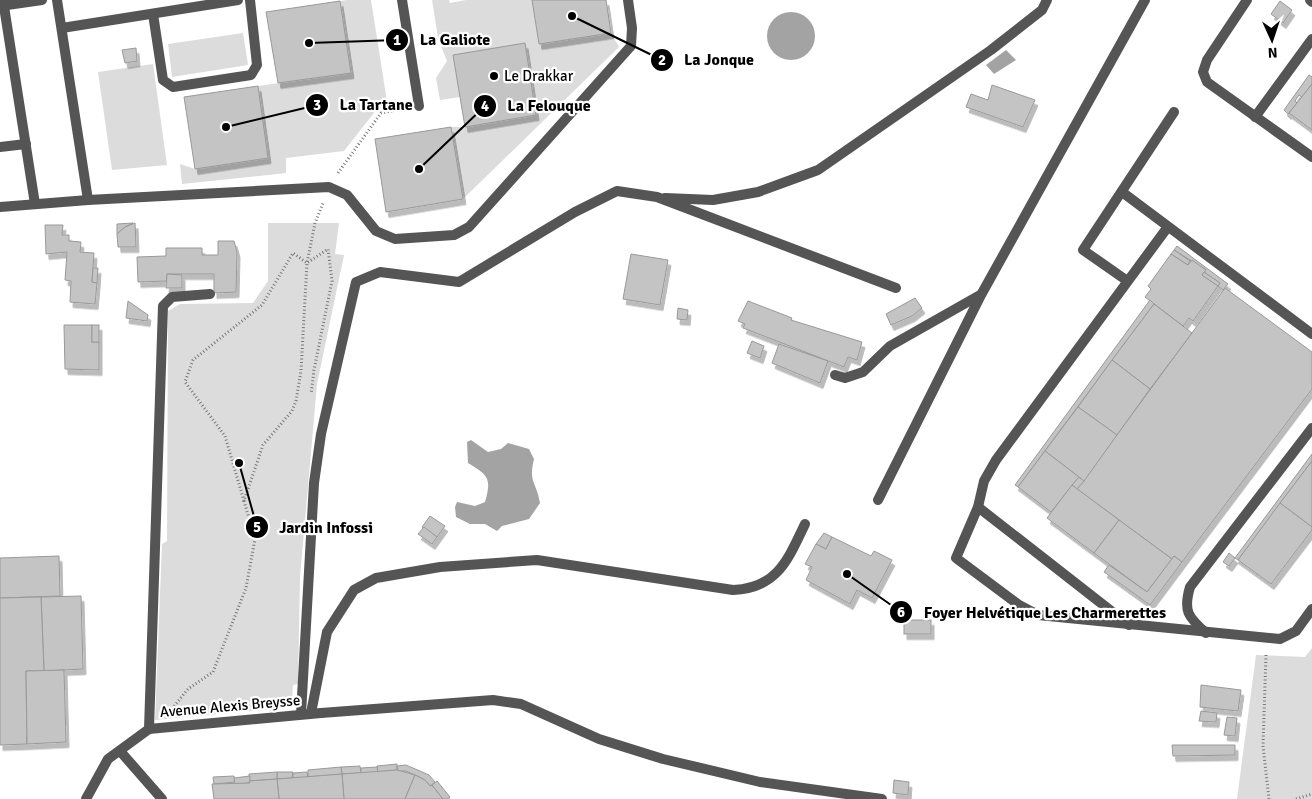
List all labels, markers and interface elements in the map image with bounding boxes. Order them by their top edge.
north arrow [1247,15,1297,65]
callout: La Galiote [385,24,500,55]
text: La Galiote [420,30,490,50]
text: 1 [393,31,401,49]
callout: La Jonque [649,44,764,75]
text: N [1267,44,1278,61]
text: La Jonque [684,50,754,70]
text: 2 [658,51,666,69]
place label: Le Drakkar [504,67,574,85]
marker: Le Drakkar [488,70,500,82]
callout: La Tartane [305,89,423,120]
callout: La Felouque [472,90,601,121]
text: La Tartane [339,95,413,115]
text: 3 [313,96,321,114]
text: La Felouque [507,96,591,116]
text: 4 [481,97,489,115]
callout: Jardin Infossi [244,512,383,543]
text: 5 [253,518,261,536]
text: Jardin Infossi [279,518,373,538]
callout: Foyer Helvétique Les Charmerettes [889,597,1176,628]
text: 6 [897,603,905,621]
text: Foyer Helvétique Les Charmerettes [924,603,1166,623]
street label: Avenue Alexis Breysse [159,691,301,721]

